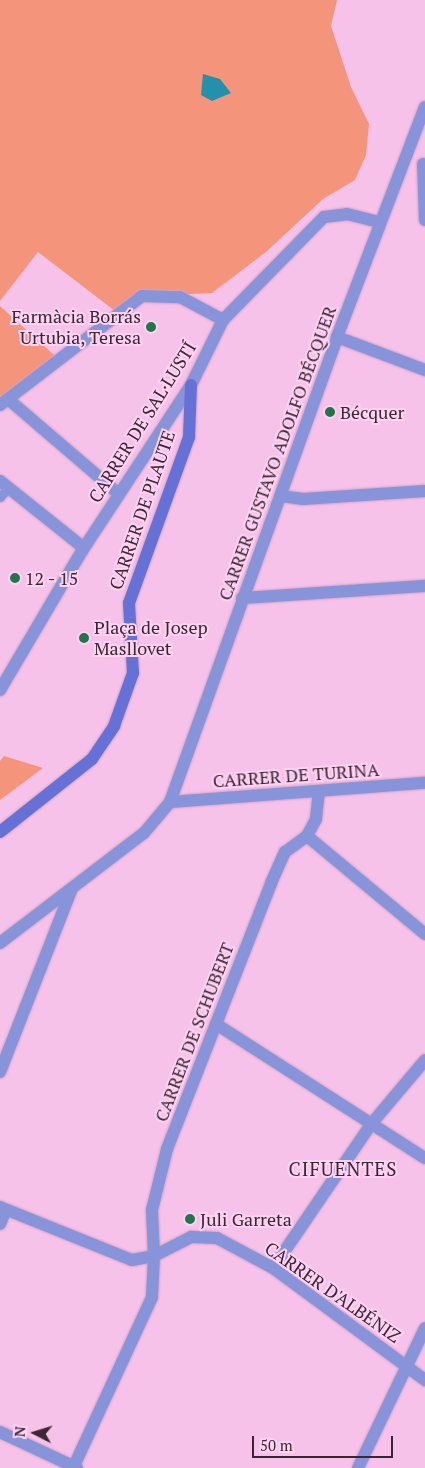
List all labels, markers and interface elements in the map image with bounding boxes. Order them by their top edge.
street label: CARRER GUSTAVO ADOLFO BÉCQUER [213,303,341,603]
place label: Farmàcia Borrás Urtubia, Teresa [12,306,141,348]
marker: Farmàcia Borrás Urtubia, Teresa [145,321,157,333]
street label: CARRER DE SAL·LUSTÍ [84,338,200,506]
place label: Bécquer [340,401,404,423]
marker: Bécquer [324,406,336,418]
street label: CARRER DE PLAUTE [105,428,179,592]
place label: 12 - 15 [25,567,80,589]
marker: 12 - 15 [9,572,21,584]
place label: Plaça de Josep Masllovet [94,617,208,660]
marker: Plaça de Josep Masllovet [78,632,90,644]
street label: CARRER DE TURINA [212,758,380,792]
street label: CARRER DE SCHUBERT [150,939,238,1125]
district label: CIFUENTES [287,1158,399,1180]
place label: Juli Garreta [200,1208,292,1230]
marker: Juli Garreta [184,1213,196,1225]
street label: CARRER D'ALBÉNIZ [261,1237,405,1347]
north arrow [10,1408,60,1458]
text: N [10,1426,29,1438]
scale bar [255,1426,396,1458]
text: 50 m [260,1435,293,1455]

